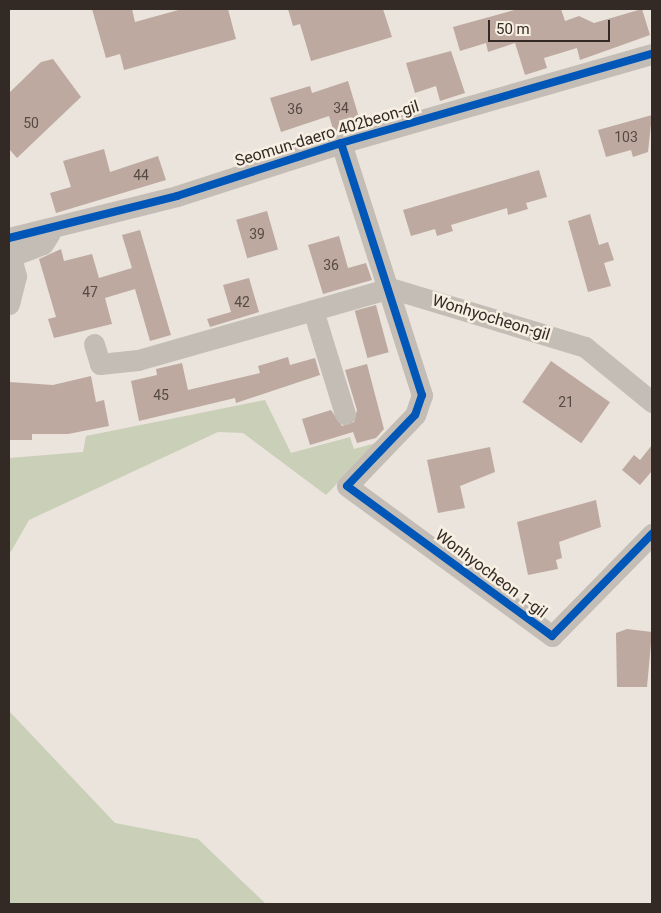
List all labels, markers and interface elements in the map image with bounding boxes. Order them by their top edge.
scale bar [491,10,614,42]
text: 50 m [496,20,530,38]
street label: Seomun-daero 402beon-gil [233,97,421,171]
house number: 34 [333,100,349,116]
house number: 36 [287,101,303,117]
house number: 50 [23,115,39,131]
house number: 103 [614,129,638,145]
house number: 44 [133,167,149,183]
house number: 39 [249,226,265,242]
house number: 36 [323,257,339,273]
house number: 47 [82,284,98,300]
street label: Wonhyocheon-gil [430,291,552,345]
house number: 42 [234,294,250,310]
house number: 45 [153,387,169,403]
house number: 21 [558,394,574,410]
street label: Wonhyocheon 1-gil [431,526,551,622]

